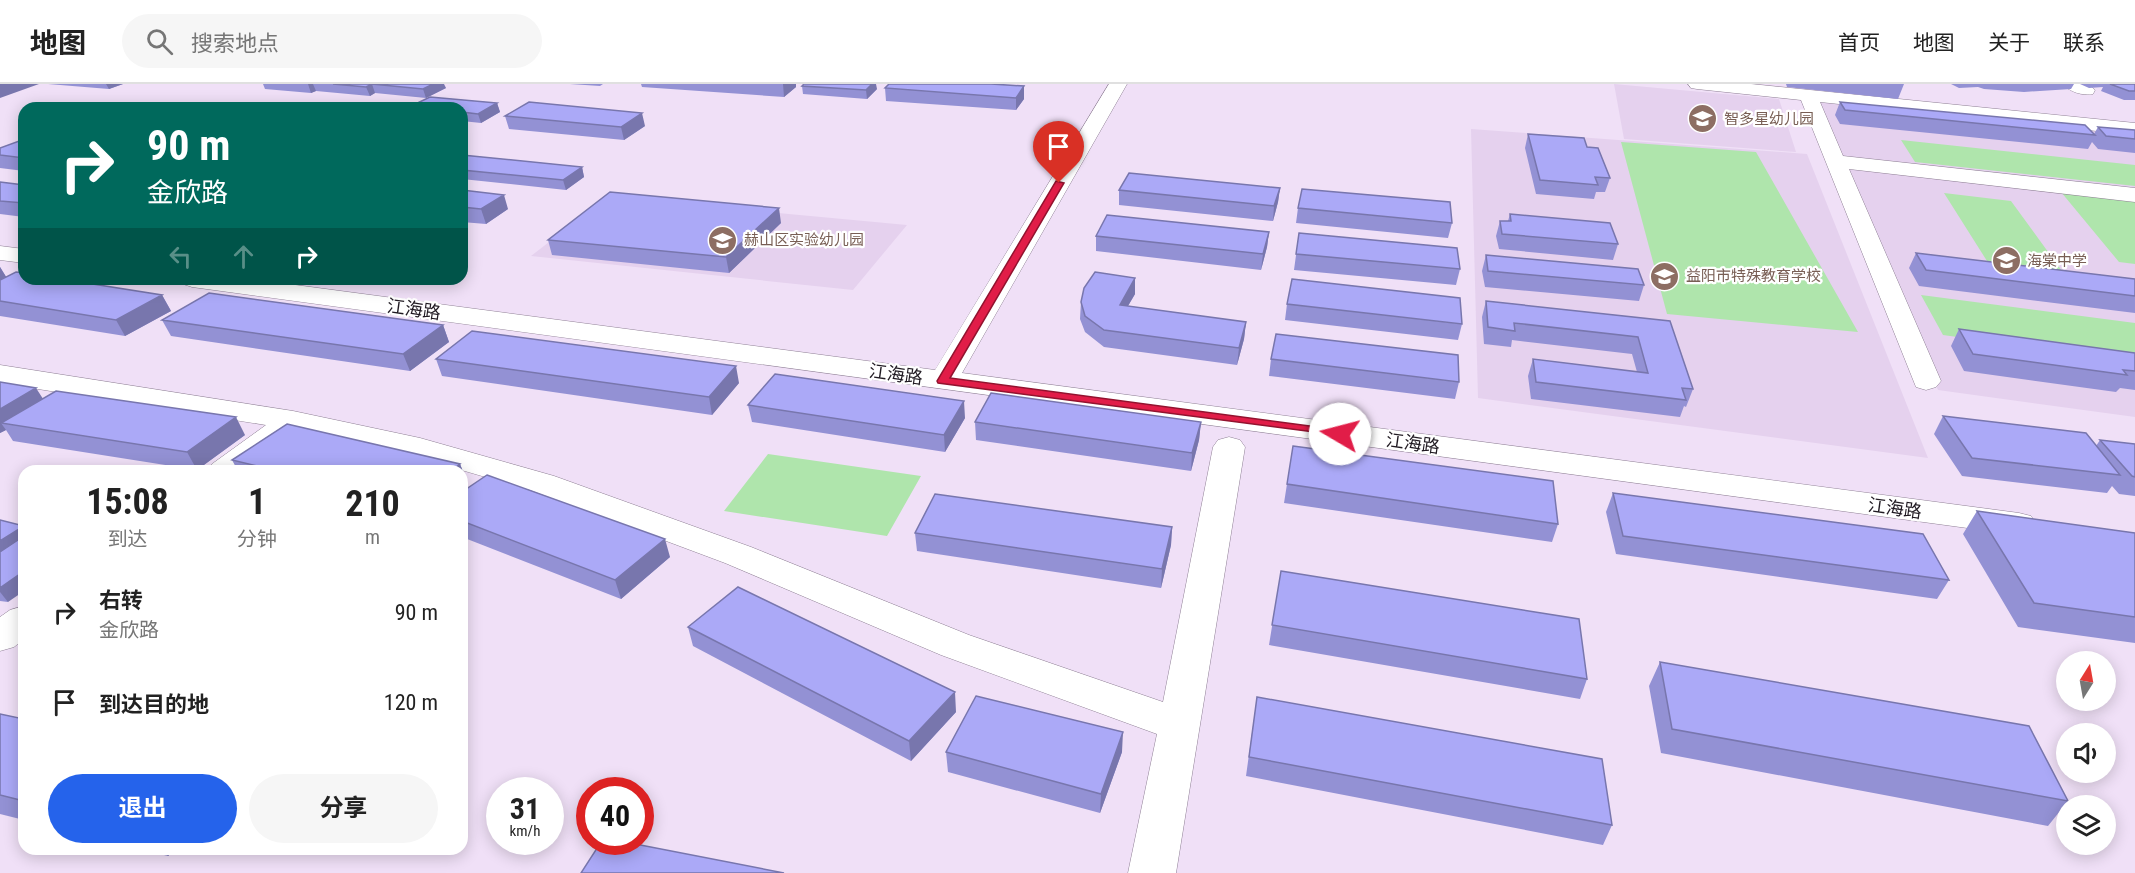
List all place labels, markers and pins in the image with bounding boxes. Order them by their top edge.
school or university icon: 智多星幼儿园 [1687,103,1719,135]
place label: 智多星幼儿园 [1724,110,1814,128]
pin [1033,121,1084,183]
school or university icon: 赫山区实验幼儿园 [707,224,739,256]
place label: 赫山区实验幼儿园 [744,231,864,249]
school or university icon: 海棠中学 [1990,245,2022,277]
place label: 海棠中学 [2027,252,2087,270]
school or university icon: 益阳市特殊教育学校 [1649,260,1681,292]
place label: 益阳市特殊教育学校 [1686,267,1821,285]

